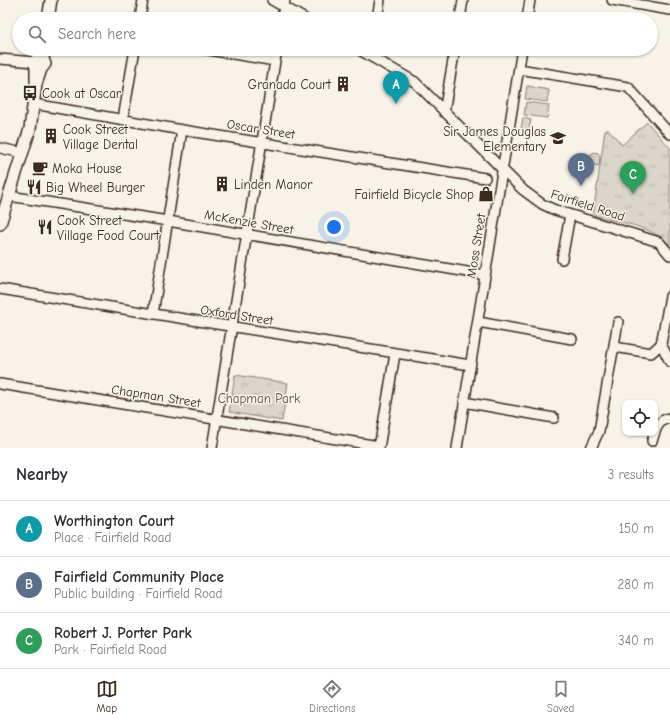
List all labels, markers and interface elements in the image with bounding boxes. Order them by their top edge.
search box [12,12,658,56]
icon: search [26,23,48,45]
text: Search here [58,25,136,43]
pin: A [383,71,409,104]
building icon: Granada Court [334,75,352,93]
place label: Granada Court [248,77,332,92]
bus stop icon: Cook at Oscar [21,84,39,102]
place label: Cook at Oscar [42,86,122,101]
street label: Oscar Street [226,116,297,142]
place label: Cook Street Village Dental [63,122,138,152]
place label: Sir James Douglas Elementary [443,124,546,154]
building icon: Cook Street Village Dental [42,127,60,145]
school or university icon: Sir James Douglas Elementary [549,129,567,147]
pin: B [568,153,594,186]
cafe icon: Moka House [31,159,49,177]
place label: Moka House [52,161,122,176]
pin: C [620,161,646,194]
building icon: Linden Manor [213,175,231,193]
place label: Linden Manor [234,177,313,192]
restaurant icon: Big Wheel Burger [25,178,43,196]
place label: Big Wheel Burger [46,180,146,195]
shop icon: Fairfield Bicycle Shop [477,185,495,203]
street label: Fairfield Road [549,186,627,224]
place label: Fairfield Bicycle Shop [354,187,474,202]
street label: McKenzie Street [203,207,296,237]
street label: Moss Street [463,211,489,279]
place label: Cook Street Village Food Court [57,213,160,243]
your location [324,217,344,237]
restaurant icon: Cook Street Village Food Court [36,218,54,236]
street label: Oxford Street [200,302,276,328]
street label: Chapman Street [110,382,203,411]
park label: Chapman Park [218,391,301,406]
map controls [622,400,658,436]
button: locate [622,400,658,436]
text: Nearby [16,465,67,484]
text: 3 results [608,467,654,482]
text: Worthington Court [54,512,174,530]
text: A [25,521,33,536]
text: 150 m [619,521,654,536]
text: Place · Fairfield Road [54,530,171,545]
text: Fairfield Community Place [54,568,224,586]
text: B [25,577,33,592]
text: 280 m [617,577,654,592]
text: Public building · Fairfield Road [54,586,222,601]
text: Robert J. Porter Park [54,624,192,642]
text: C [25,633,33,648]
text: 340 m [618,633,654,648]
text: Park · Fairfield Road [54,642,167,657]
tab: Map [96,678,118,715]
tab: Directions [309,678,356,715]
tab: Saved [547,678,574,715]

